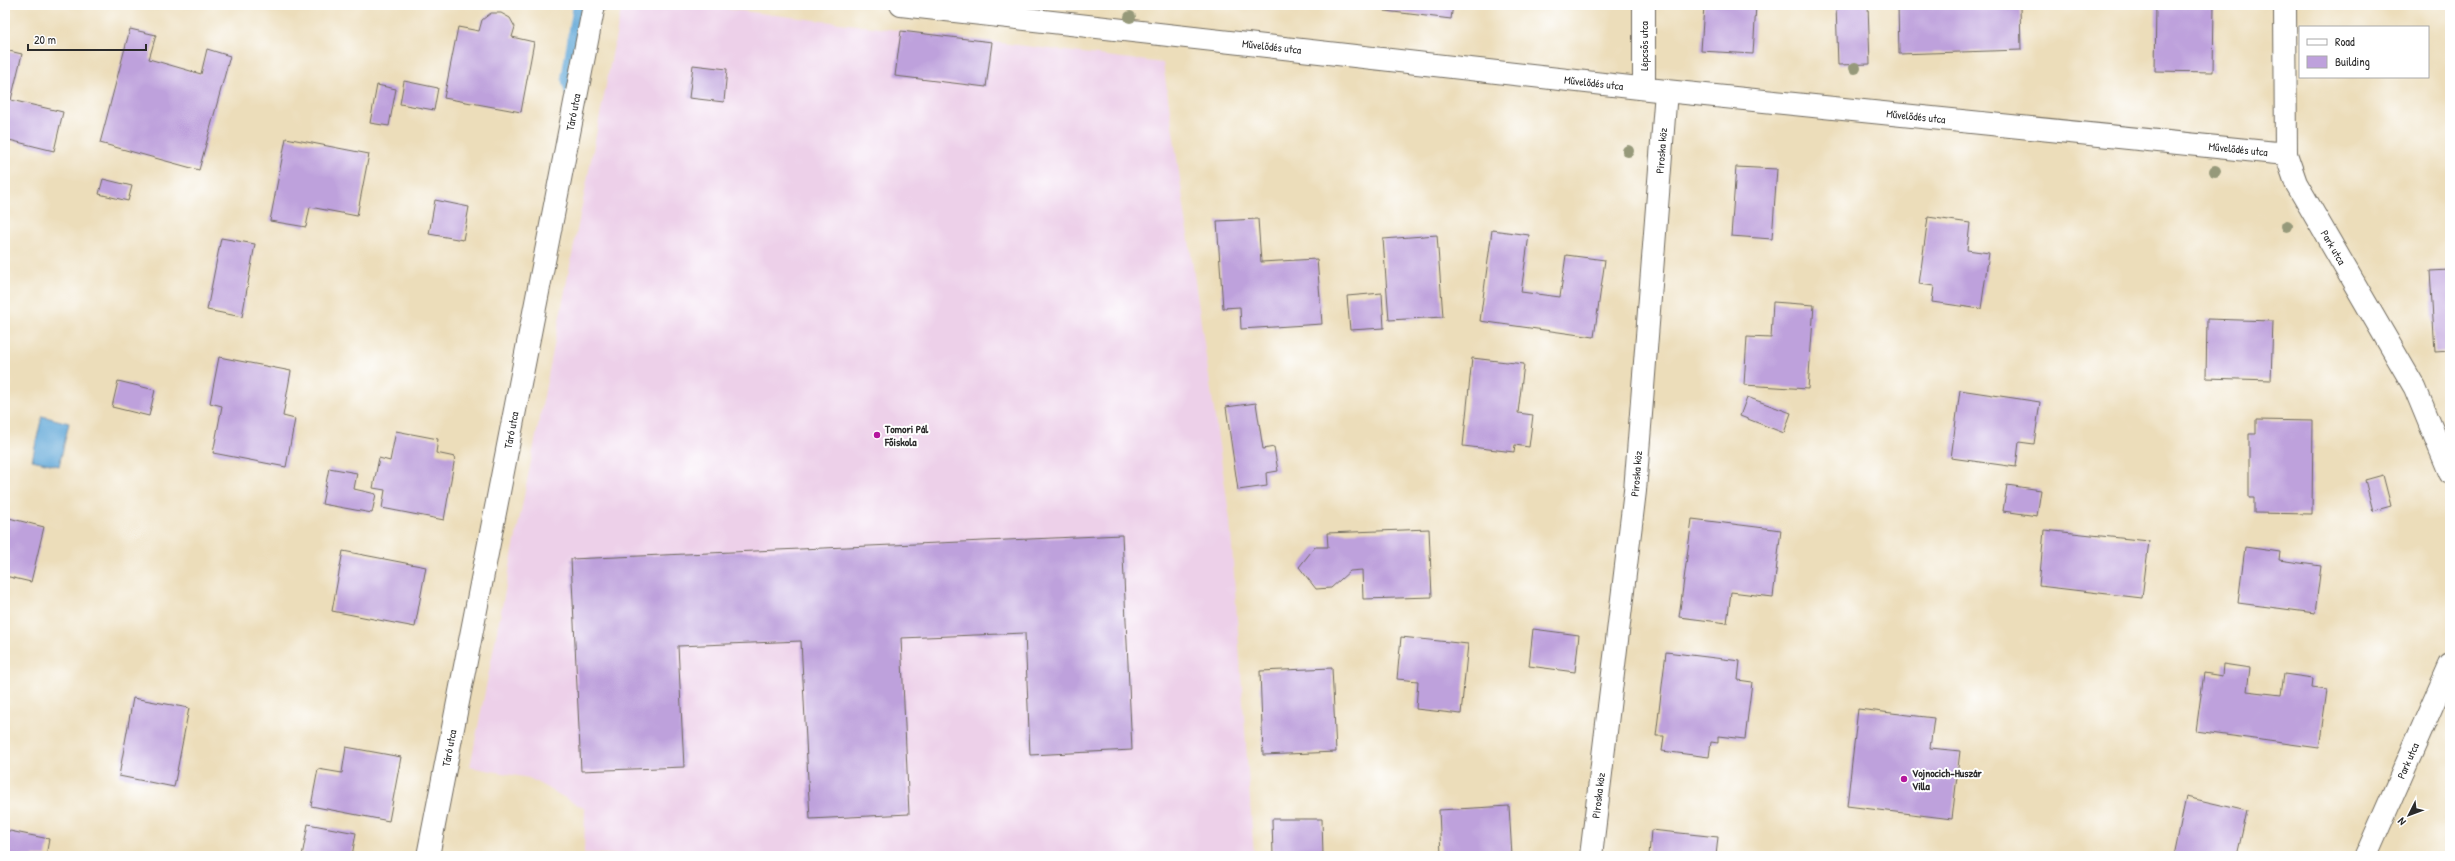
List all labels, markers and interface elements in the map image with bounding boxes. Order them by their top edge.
street label: Lépcsős utca [1637,20,1651,71]
scale bar [28,26,146,52]
legend [2299,26,2429,78]
text: 20 m [34,31,56,48]
text: Road [2335,33,2355,50]
street label: Művelődés utca [1241,36,1303,57]
text: Building [2335,53,2370,70]
street label: Művelődés utca [1563,73,1625,93]
street label: Táró utca [563,92,584,132]
street label: Művelődés utca [1886,106,1947,126]
street label: Piroska köz [1653,127,1670,174]
street label: Művelődés utca [2208,139,2269,159]
street label: Park utca [2318,227,2349,268]
street label: Táró utca [501,410,522,450]
place label: Tomori Pál Főiskola [884,422,929,449]
marker: Tomori Pál Főiskola [872,430,882,440]
street label: Piroska köz [1627,450,1645,497]
street label: Táró utca [439,728,460,768]
street label: Park utca [2394,740,2422,781]
place label: Vojnocich-Huszár Villa [1912,766,1982,793]
street label: Piroska köz [1589,772,1608,819]
marker: Vojnocich-Huszár Villa [1899,774,1909,784]
north arrow [2389,795,2429,835]
text: N [2394,815,2409,829]

